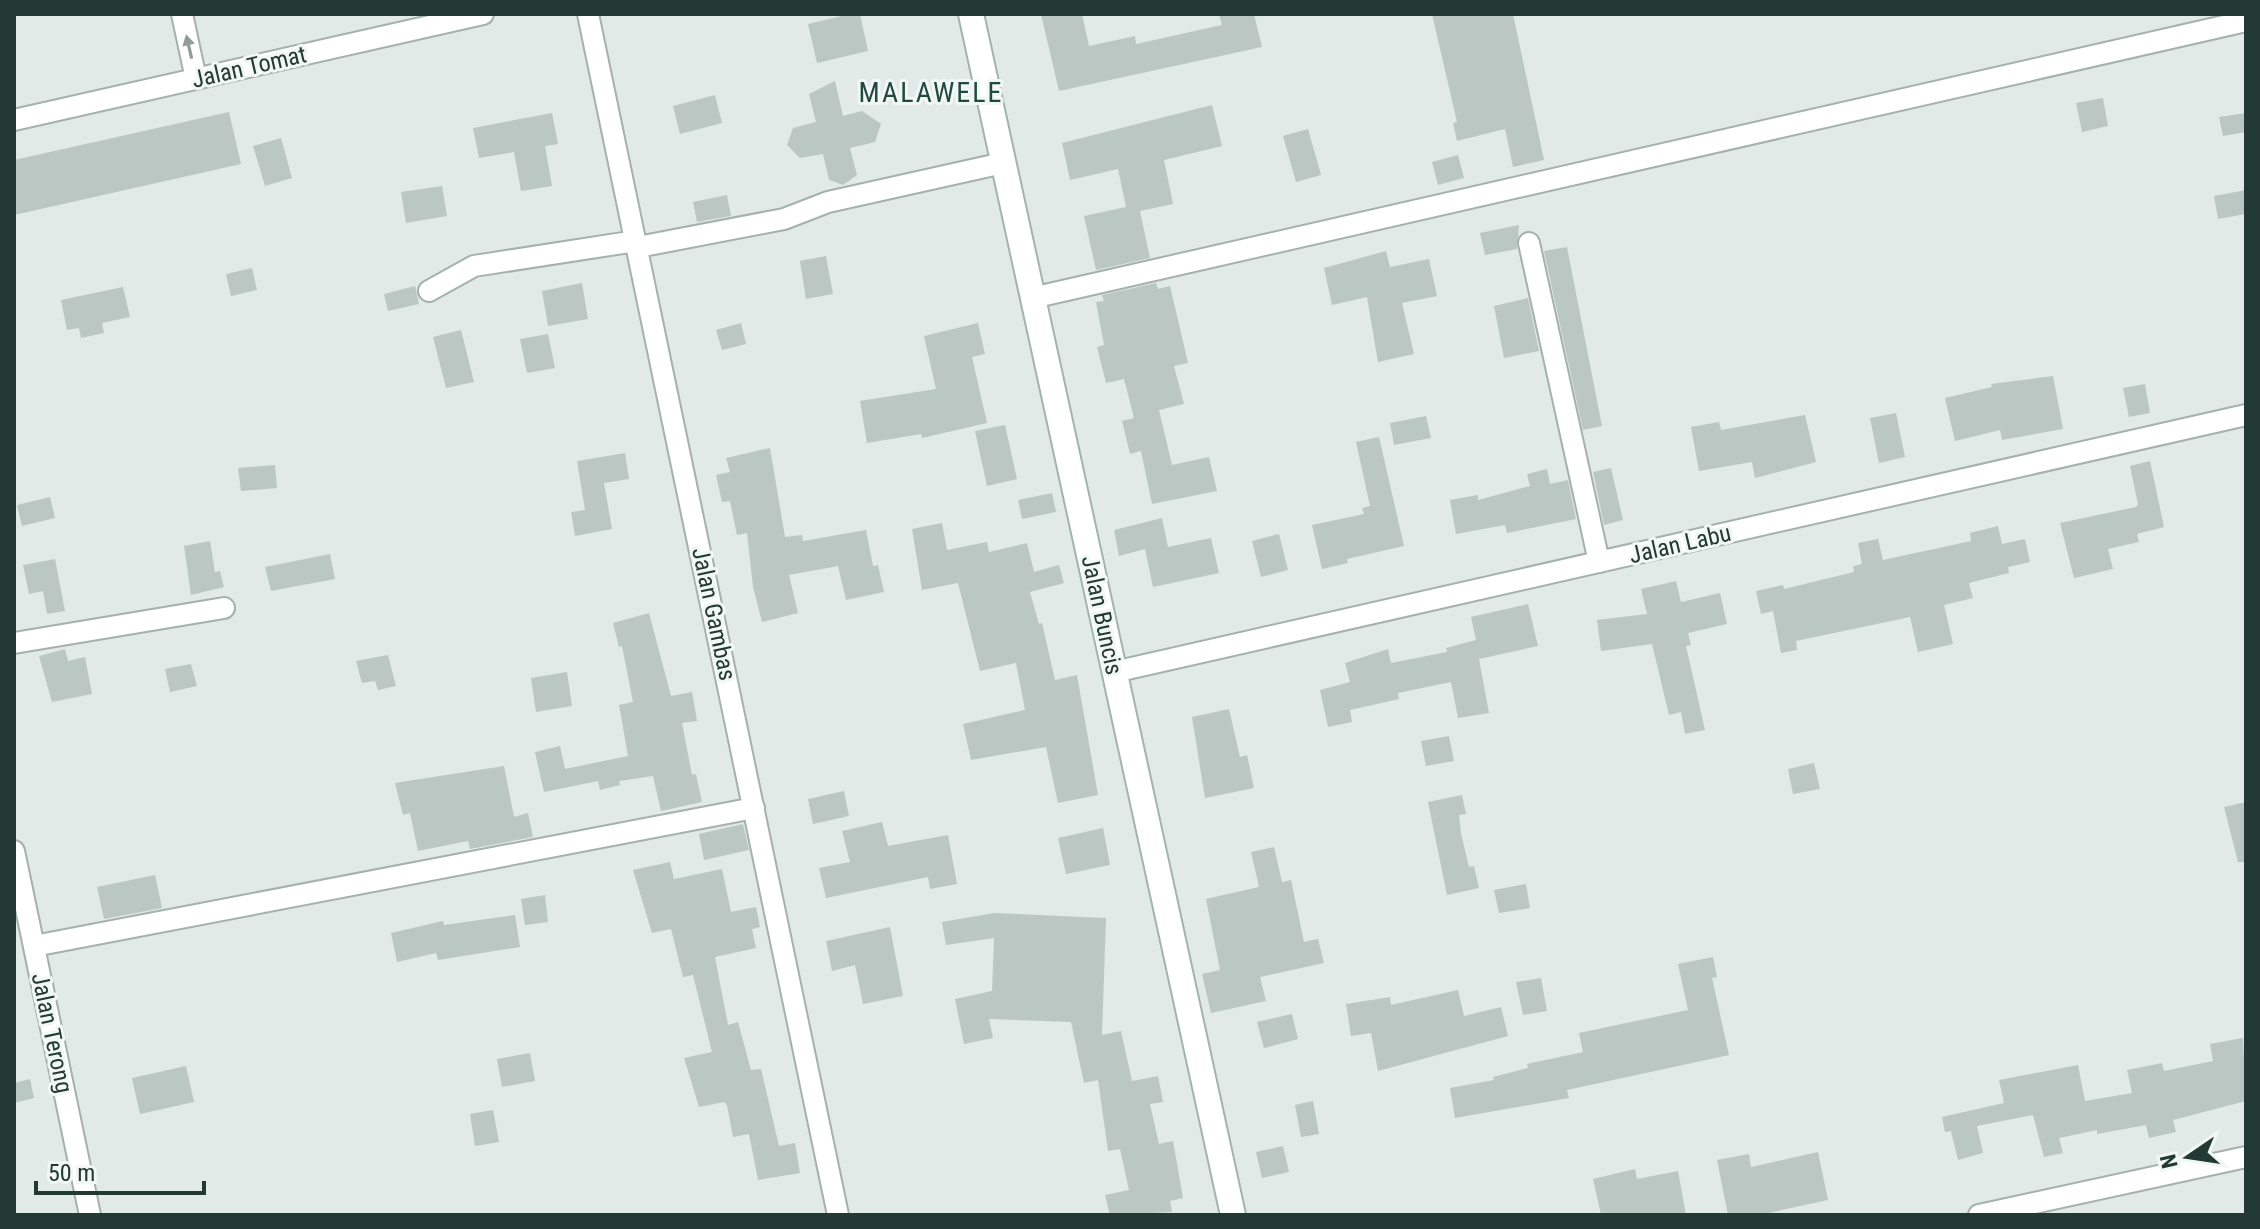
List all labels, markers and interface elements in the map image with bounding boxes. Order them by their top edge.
one-way arrow [182,34,195,59]
street label: Jalan Tomat [189,40,309,94]
district label: MALAWELE [859,76,1003,109]
street label: Jalan Labu [1626,519,1734,569]
street label: Jalan Gambas [686,545,742,683]
street label: Jalan Buncis [1076,553,1128,677]
street label: Jalan Terong [26,970,78,1096]
north arrow [2148,1117,2228,1197]
scale bar [36,1145,204,1195]
text: N [2155,1152,2183,1171]
text: 50 m [48,1159,95,1187]

